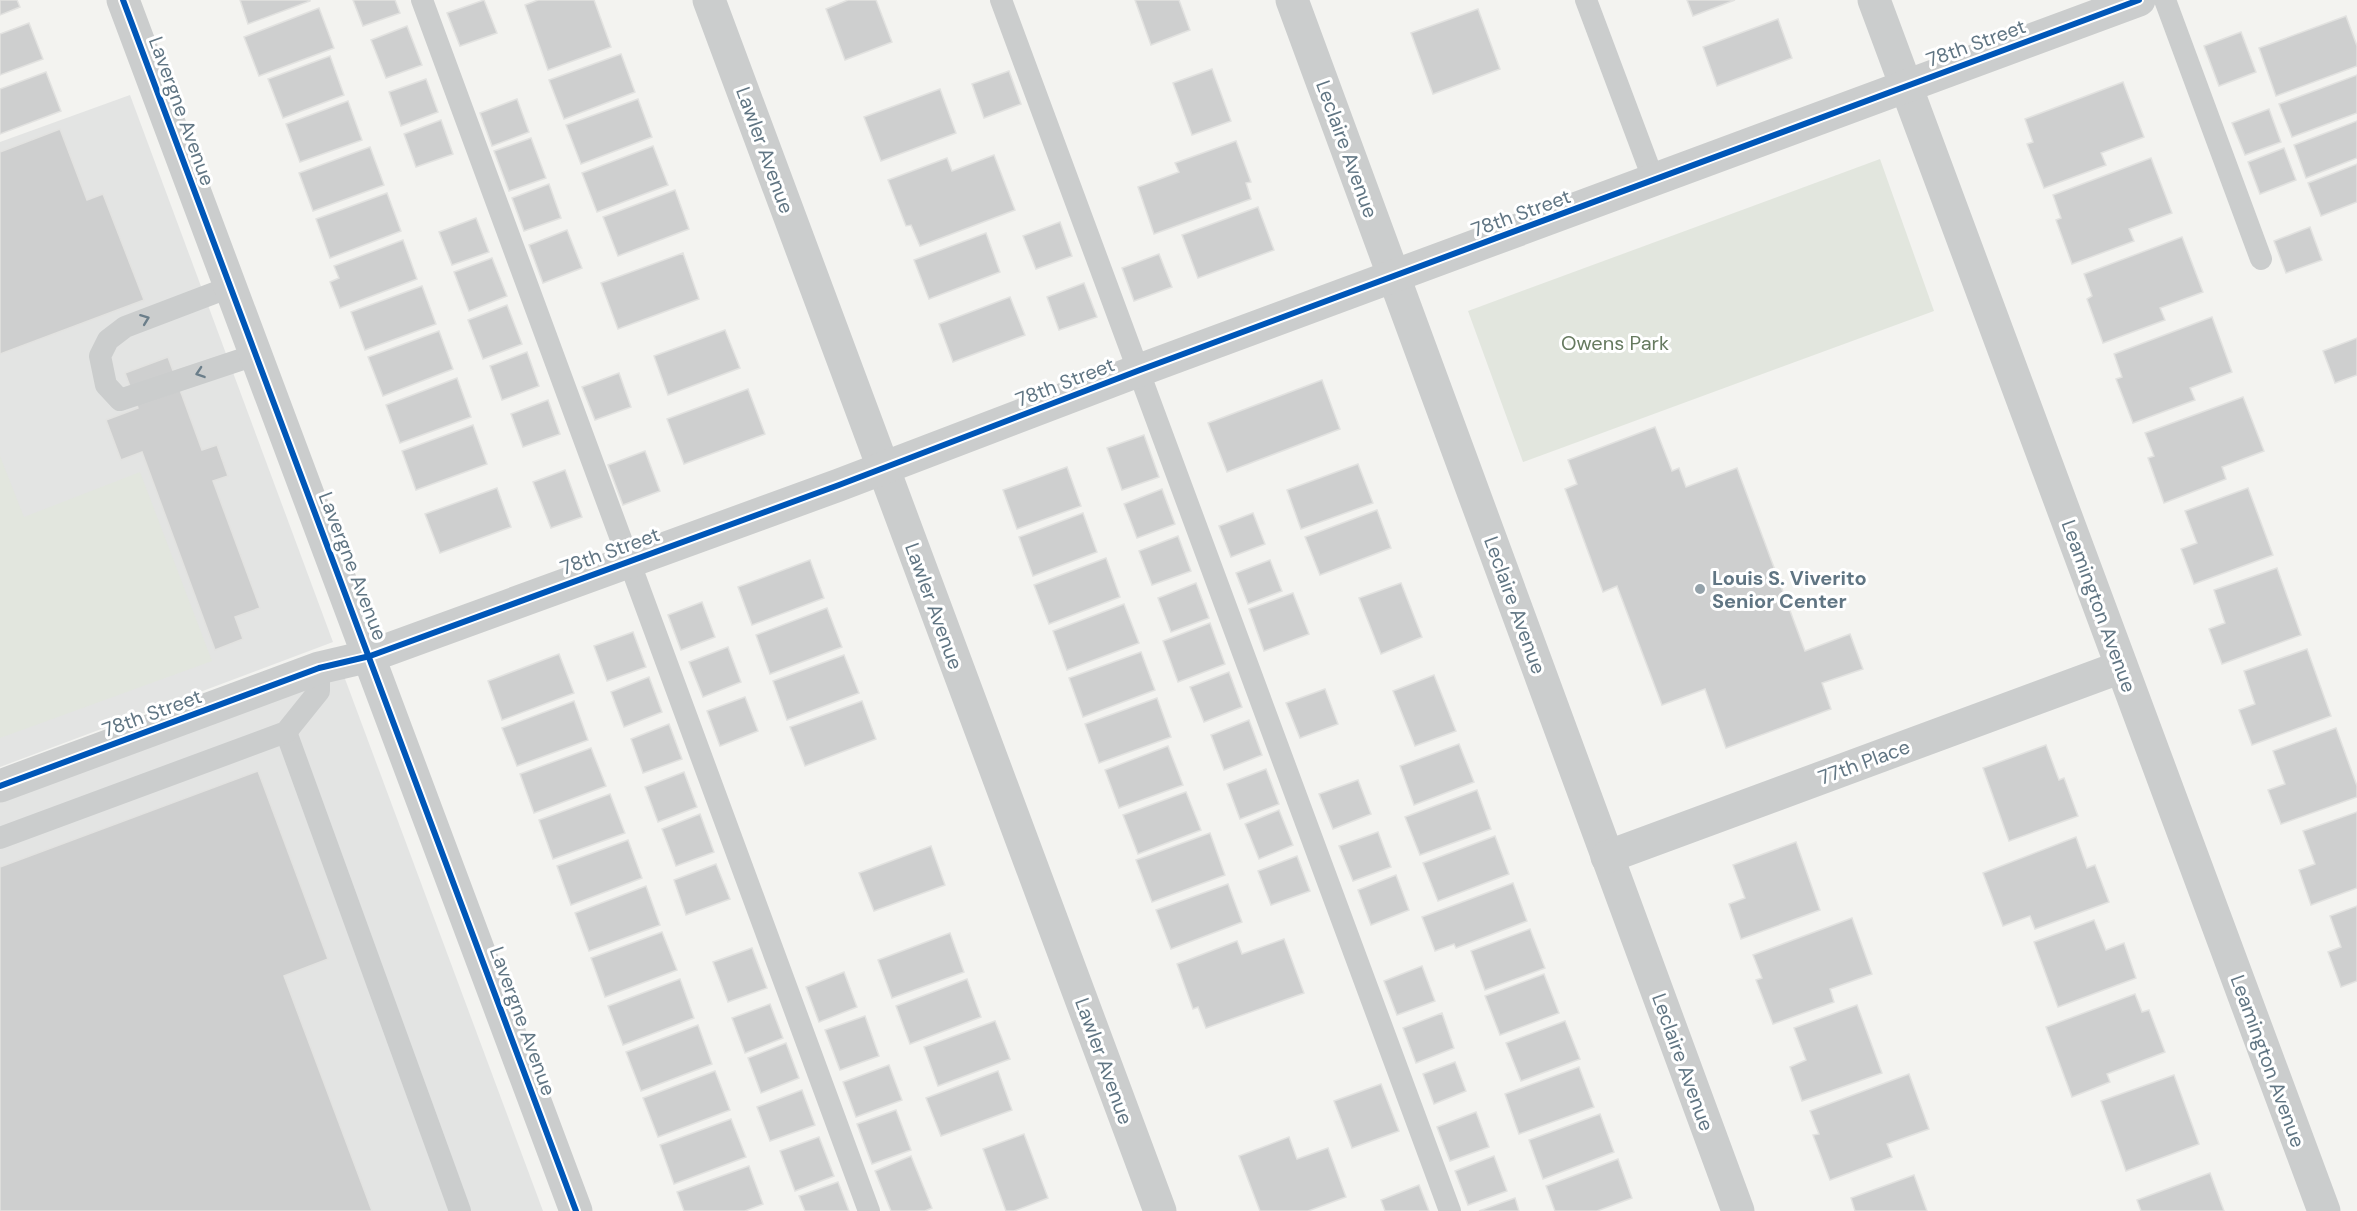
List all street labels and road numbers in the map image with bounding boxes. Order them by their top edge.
street label: 78th Street [1923,13,2029,73]
street label: Lavergne Avenue [143,33,221,189]
street label: Leclaire Avenue [1310,77,1384,221]
street label: Lawler Avenue [730,83,800,217]
street label: 78th Street [1468,183,1574,243]
street label: 78th Street [1012,351,1118,413]
street label: Lavergne Avenue [313,488,393,644]
street label: Leamington Avenue [2056,516,2142,696]
street label: 78th Street [557,521,663,581]
street label: Leclaire Avenue [1478,533,1552,677]
street label: Lawler Avenue [899,539,969,673]
street label: 78th Street [99,683,205,743]
street label: 77th Place [1815,733,1913,791]
street label: Lavergne Avenue [484,943,562,1099]
street label: Leamington Avenue [2225,971,2311,1151]
street label: Leclaire Avenue [1646,990,1720,1134]
street label: Lawler Avenue [1069,994,1139,1128]

